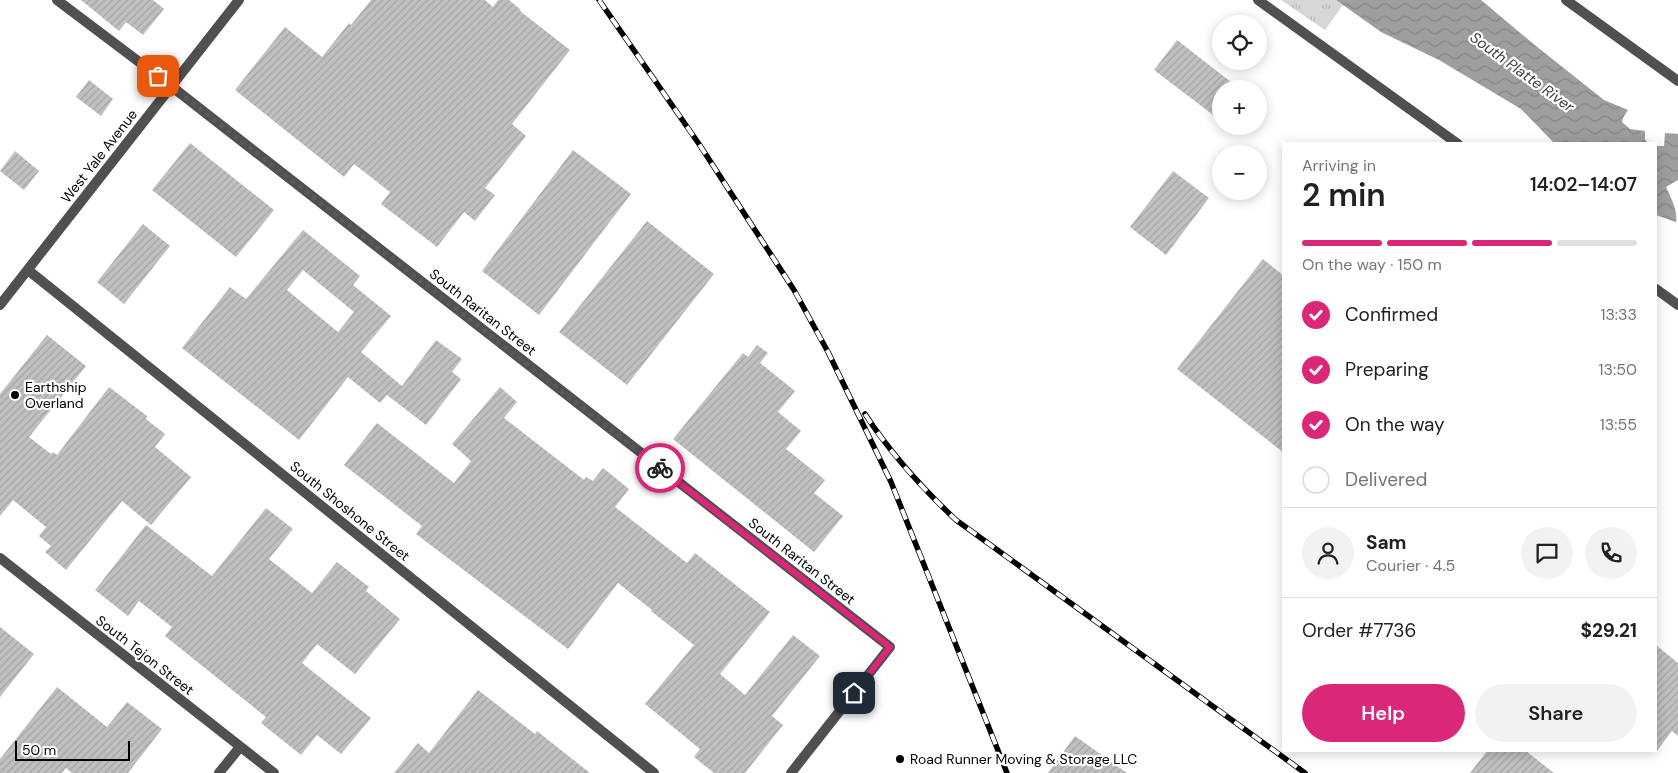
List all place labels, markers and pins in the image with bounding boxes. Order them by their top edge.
pin [137,55,179,97]
place label: Earthship Overland [25,378,87,412]
marker: Earthship Overland [9,389,21,401]
pin [833,672,875,714]
place label: Road Runner Moving & Storage LLC [910,750,1137,768]
marker: Road Runner Moving & Storage LLC [894,753,906,765]

